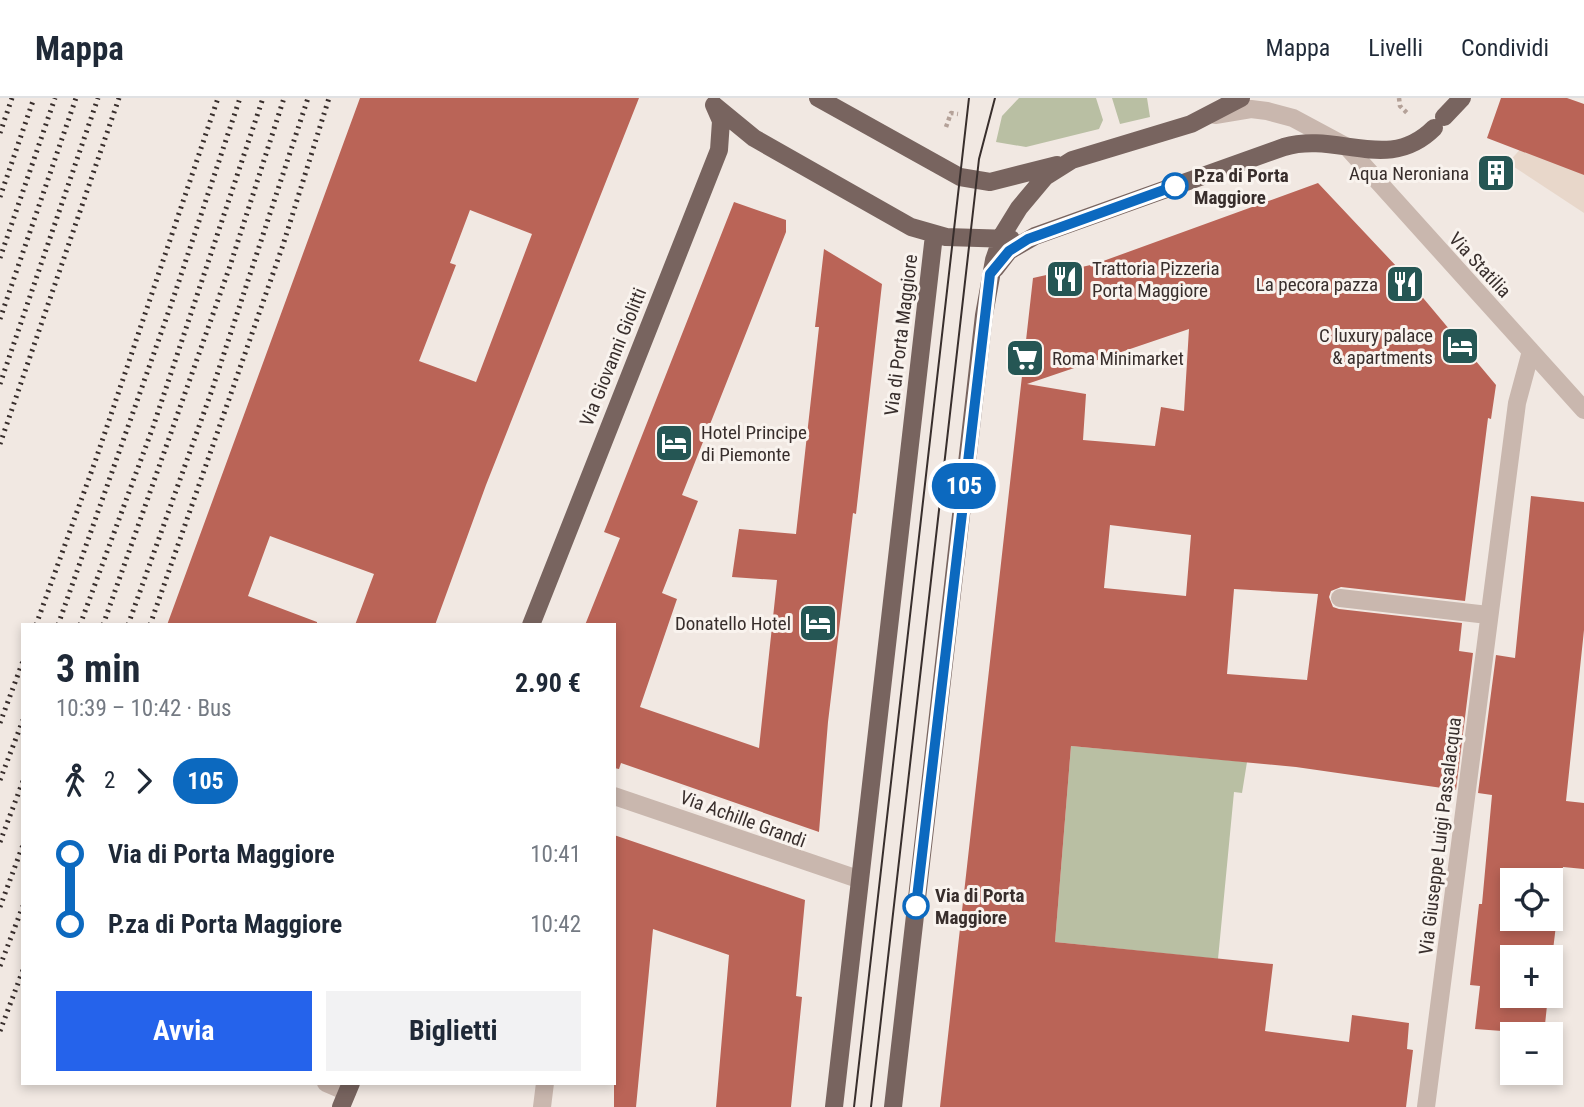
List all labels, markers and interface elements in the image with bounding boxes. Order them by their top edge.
text: Mappa [35,29,124,68]
text: Mappa [1266,34,1330,62]
text: Livelli [1368,34,1423,62]
text: Condividi [1461,34,1549,62]
building icon: Aqua Neroniana [1475,152,1517,194]
place label: Aqua Neroniana [1349,162,1469,185]
place label: P.za di Porta Maggiore [1194,164,1289,209]
marker: P.za di Porta Maggiore [1162,173,1188,199]
street label: Via Statilia [1444,228,1516,302]
street label: Via di Porta Maggiore [880,253,922,417]
place label: Trattoria Pizzeria Porta Maggiore [1092,257,1220,302]
restaurant icon: Trattoria Pizzeria Porta Maggiore [1044,258,1086,300]
restaurant icon: La pecora pazza [1384,263,1426,305]
place label: La pecora pazza [1256,273,1378,296]
street label: Via Giovanni Giolitti [575,284,651,430]
place label: C luxury palace & apartments [1319,324,1433,369]
hotel icon: C luxury palace & apartments [1439,325,1481,367]
supermarket icon: Roma Minimarket [1004,337,1046,379]
place label: Roma Minimarket [1052,347,1184,370]
place label: Hotel Principe di Piemonte [701,421,807,466]
hotel icon: Hotel Principe di Piemonte [653,422,695,464]
line badge: 105 [924,463,1004,509]
text: 105 [946,472,982,500]
hotel icon: Donatello Hotel [797,602,839,644]
place label: Donatello Hotel [675,612,791,635]
text: 3 min [56,647,140,691]
text: 2.90 € [515,668,581,698]
text: 10:39 – 10:42 · Bus [56,695,232,722]
street label: Via Giuseppe Luigi Passalacqua [1414,716,1466,956]
icon: walk [56,762,94,800]
icon: forward [125,762,163,800]
text: 2 [104,767,115,794]
text: 105 [187,767,224,795]
street label: Via Achille Grandi [677,786,809,852]
text: Via di Porta Maggiore [108,839,335,869]
text: 10:41 [530,841,581,868]
map controls [1500,868,1563,1085]
button: locate [1500,868,1563,931]
place label: Via di Porta Maggiore [935,884,1024,929]
marker: Via di Porta Maggiore [903,893,929,919]
text: P.za di Porta Maggiore [108,909,342,939]
text: 10:42 [530,911,581,938]
button: + [1500,945,1563,1008]
button: Avvia [56,991,312,1071]
button: Biglietti [326,991,581,1071]
button: − [1500,1022,1563,1085]

